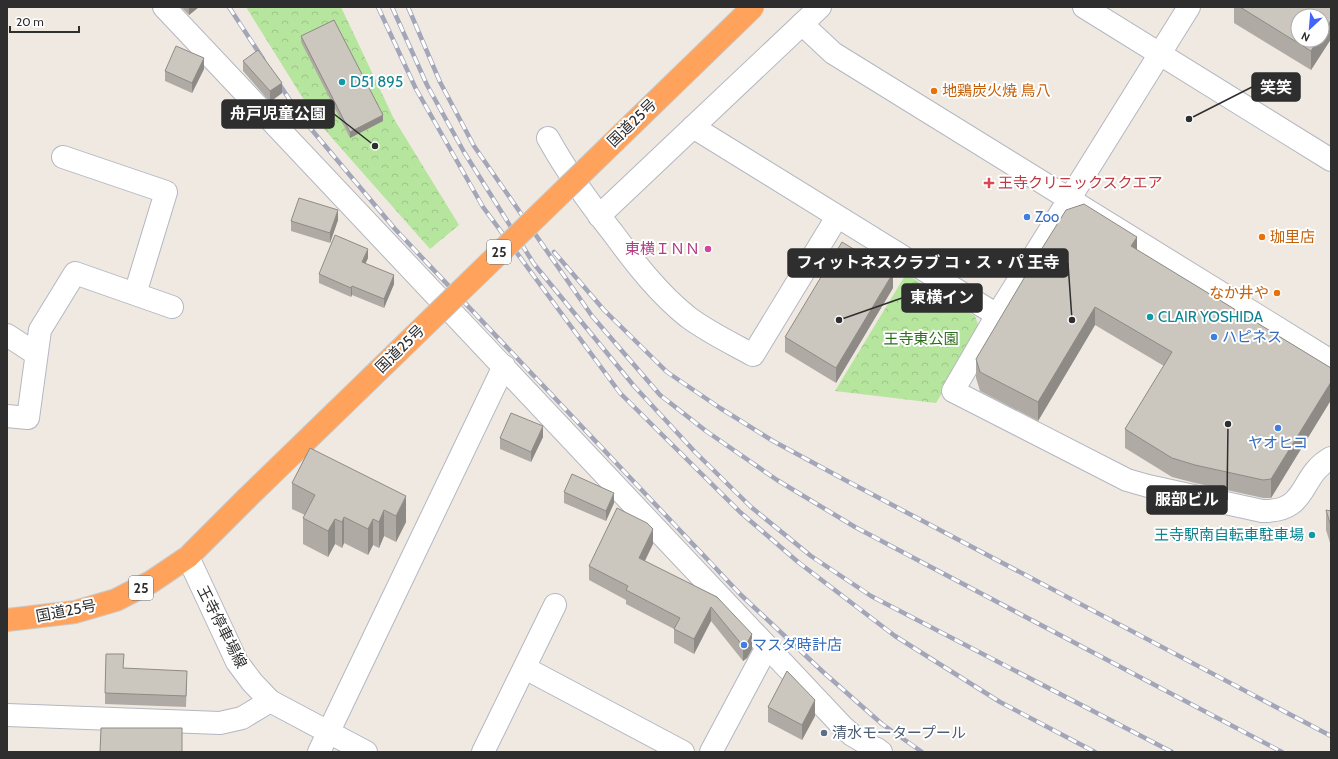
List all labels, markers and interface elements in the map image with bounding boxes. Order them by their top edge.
scale bar [10,8,79,34]
north arrow [1290,8,1330,48]
text: 20 m [16,14,44,29]
text: N [1299,29,1312,45]
place label: D51 895 [350,73,403,91]
callout: 笑笑 [1252,73,1300,101]
marker: D51 895 [337,77,347,87]
text: 笑笑 [1260,78,1292,97]
place label: 地鶏炭火焼 鳥八 [942,82,1050,100]
marker: 地鶏炭火焼 鳥八 [929,86,939,96]
street label: 国道25号 [604,95,660,151]
callout: 舟戸児童公園 [222,100,334,128]
text: 舟戸児童公園 [230,104,326,123]
place label: 王寺クリニックスクエア [998,174,1163,192]
marker: 王寺クリニックスクエア [983,177,995,189]
place label: Zoo [1035,208,1059,226]
marker: Zoo [1022,212,1032,222]
place label: 珈里店 [1270,228,1315,246]
marker: 珈里店 [1257,232,1267,242]
road number: 25 [487,240,511,264]
place label: 東横ＩＮＮ [625,240,700,258]
marker: 東横ＩＮＮ [703,244,713,254]
callout: フィットネスクラブ コ・ス・パ 王寺 [788,249,1068,277]
text: フィットネスクラブ コ・ス・パ 王寺 [797,253,1059,272]
callout: 東横イン [902,284,982,312]
place label: なか井や [1209,284,1269,302]
text: 東横イン [910,288,974,307]
marker: なか井や [1272,288,1282,298]
place label: CLAIR YOSHIDA [1158,308,1264,326]
marker: CLAIR YOSHIDA [1145,312,1155,322]
street label: 国道25号 [372,321,428,377]
place label: ハピネス [1222,328,1282,346]
park label: 王寺東公園 [883,330,959,348]
marker: ハピネス [1209,332,1219,342]
marker: ヤオヒコ [1273,423,1283,433]
place label: ヤオヒコ [1248,434,1308,452]
callout: 服部ビル [1147,486,1227,514]
text: 服部ビル [1155,490,1219,509]
place label: 王寺駅南自転車駐車場 [1154,526,1304,544]
marker: 王寺駅南自転車駐車場 [1307,530,1317,540]
road number: 25 [129,576,153,600]
street label: 王寺停車場線 [194,583,250,671]
street label: 国道25号 [34,596,98,626]
place label: マスダ時計店 [752,636,842,654]
marker: マスダ時計店 [739,640,749,650]
place label: 清水モータープール [832,724,966,742]
marker: 清水モータープール [819,728,829,738]

